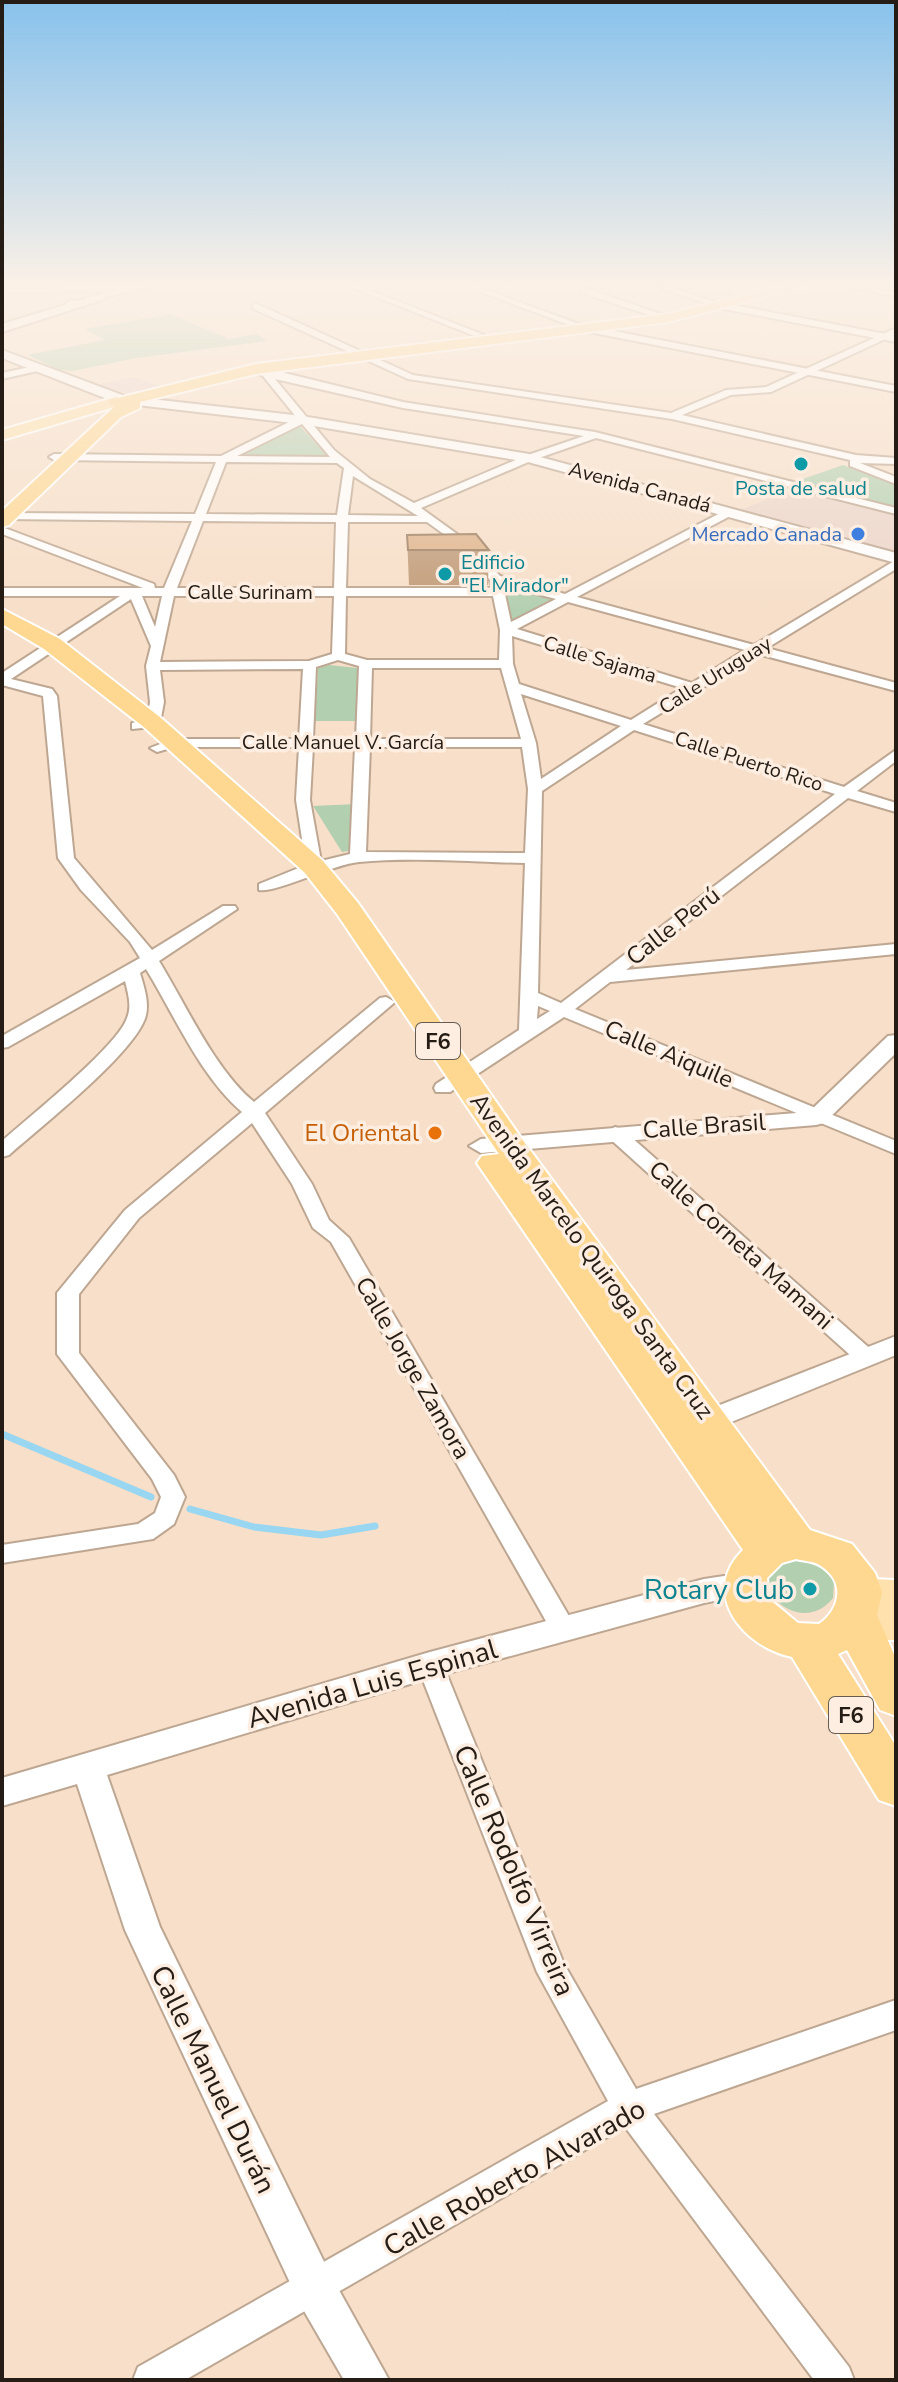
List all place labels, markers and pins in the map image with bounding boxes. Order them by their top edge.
marker: Posta de salud [792,455,810,473]
place label: Posta de salud [735,475,867,502]
place label: Mercado Canada [692,521,842,548]
marker: Mercado Canada [849,525,867,543]
place label: Edificio "El Mirador" [461,549,569,599]
marker: Edificio "El Mirador" [436,565,454,583]
place label: El Oriental [305,1117,419,1149]
marker: El Oriental [426,1124,444,1142]
place label: Rotary Club [644,1571,794,1609]
marker: Rotary Club [801,1580,819,1598]

